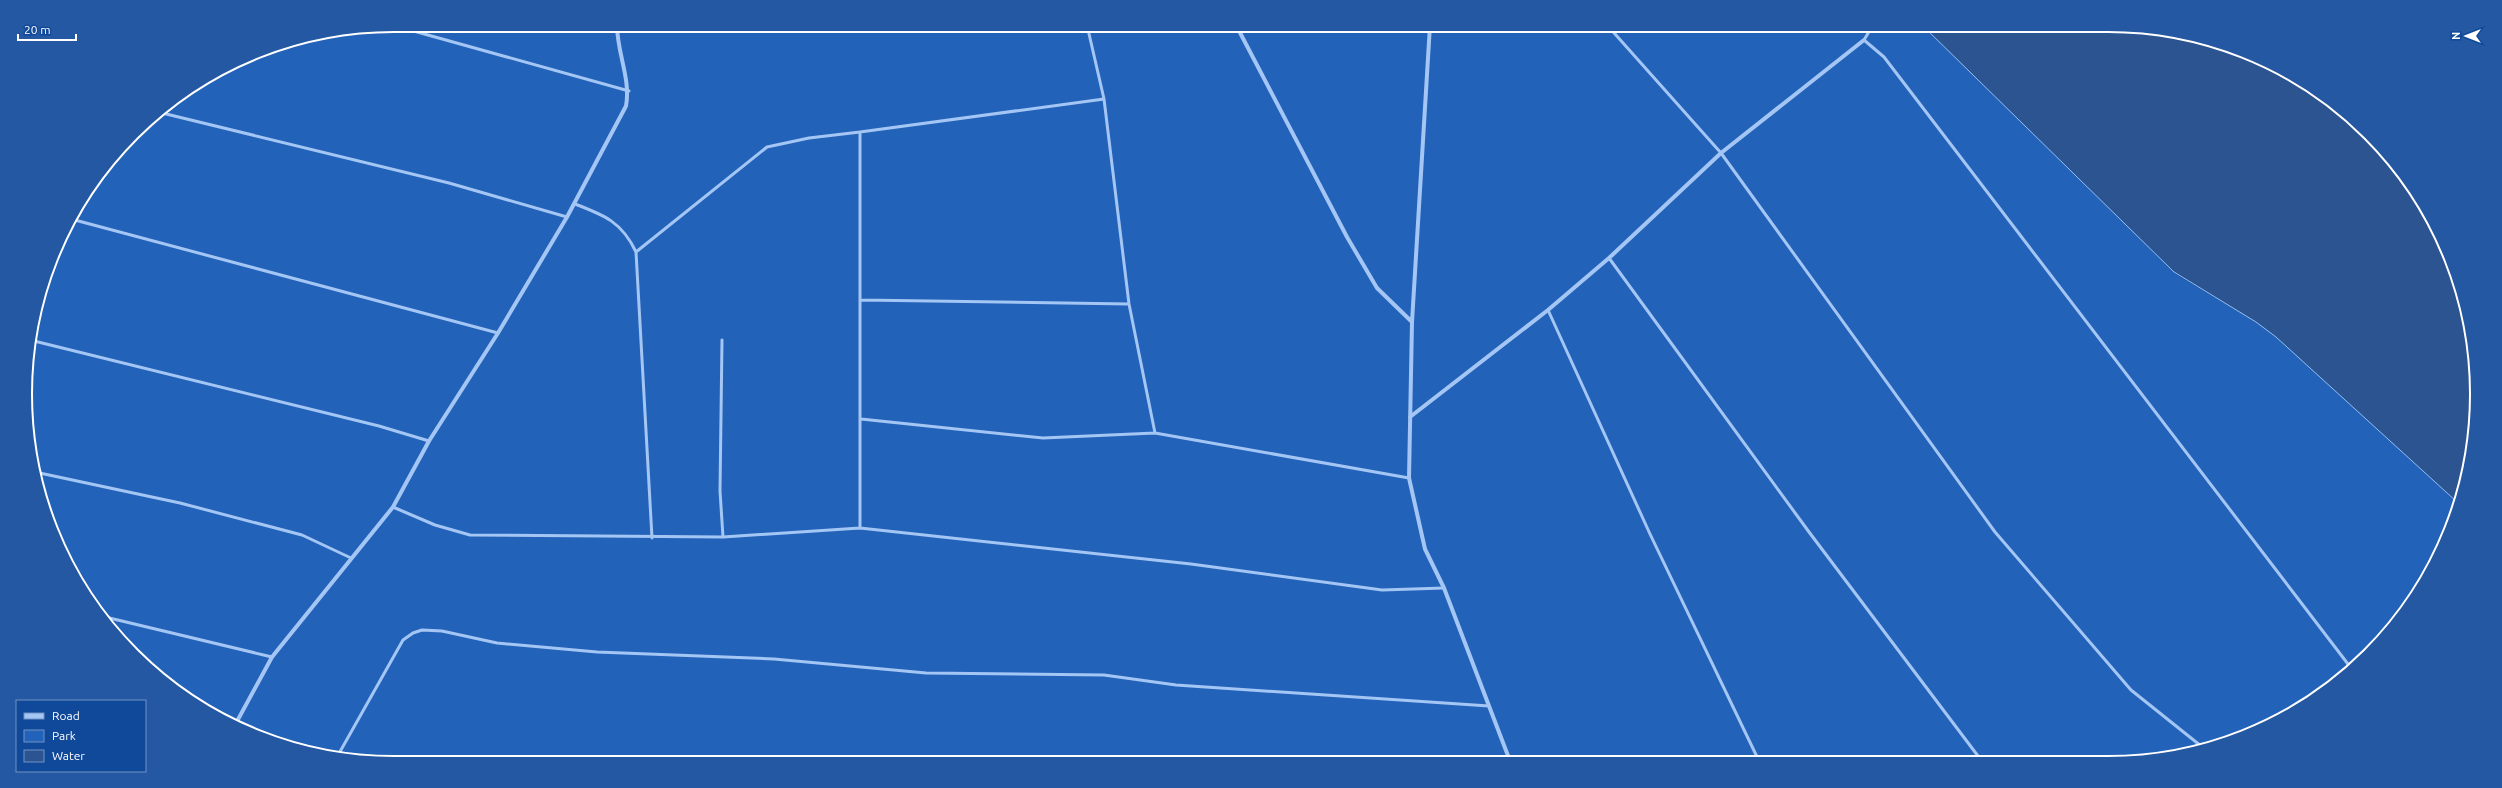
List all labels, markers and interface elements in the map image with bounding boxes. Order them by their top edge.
scale bar [18,16,76,42]
north arrow [2446,16,2486,56]
text: 20 m [24,23,51,36]
text: N [2450,32,2462,40]
legend [16,700,146,772]
text: Road [52,709,80,722]
text: Park [52,729,76,742]
text: Water [52,749,85,762]

